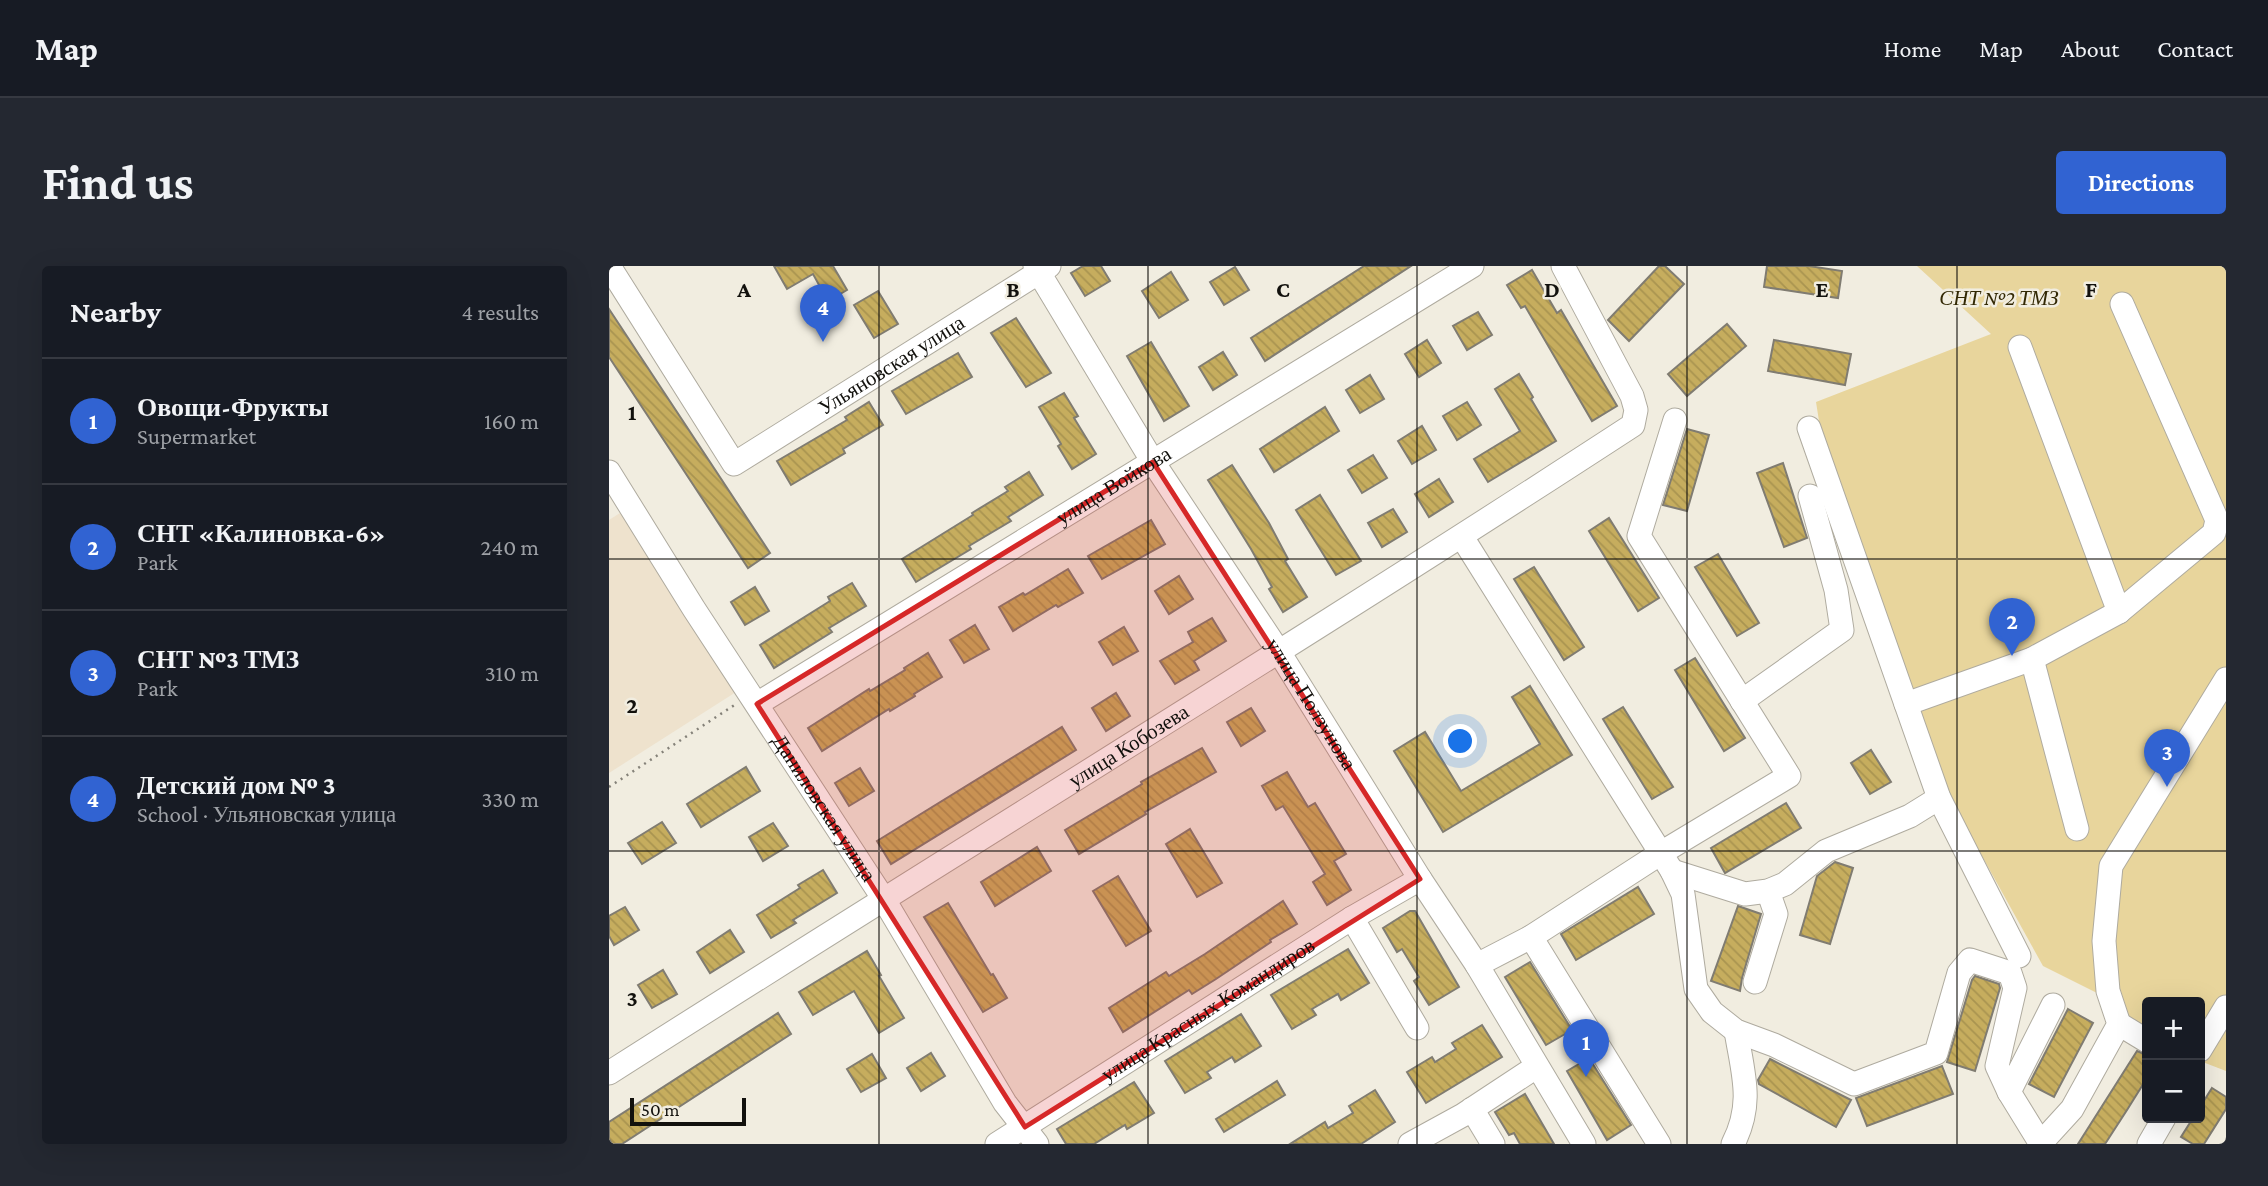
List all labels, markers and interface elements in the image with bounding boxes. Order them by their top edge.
text: Map [35,30,98,67]
text: Home [1884,35,1941,62]
text: Map [1979,35,2023,62]
text: About [2061,35,2119,62]
text: Contact [2157,35,2233,62]
button: Directions [2056,151,2226,214]
text: Find us [42,155,194,210]
text: A [736,276,751,302]
text: B [1006,276,1020,302]
text: C [1276,276,1290,302]
text: D [1544,276,1560,302]
text: E [1815,276,1829,302]
text: F [2085,276,2097,302]
pin: 4 [800,284,846,342]
park label: СНТ №2 ТМЗ [1939,286,2059,310]
text: Nearby [70,295,161,328]
text: 4 results [461,299,539,325]
street label: Ульяновская улица [814,310,969,420]
text: Овощи-Фрукты [137,393,328,422]
text: 1 [628,399,637,425]
text: 1 [89,408,97,434]
text: 160 m [484,408,539,434]
text: Supermarket [137,423,256,449]
street label: улица Войкова [1052,441,1176,530]
text: СНТ «Калиновка-6» [137,519,385,548]
text: 2 [87,534,99,560]
text: 240 m [480,534,539,560]
text: Park [137,549,178,575]
pin: 2 [1989,598,2035,656]
street label: улица Ползунова [1261,634,1362,775]
text: СНТ №3 ТМЗ [137,645,299,674]
text: 3 [87,660,99,686]
text: 310 m [485,660,539,686]
text: Park [137,675,178,701]
text: 2 [626,692,638,718]
street label: улица Кобозева [1064,699,1194,793]
your location [1443,724,1477,758]
pin: 3 [2144,729,2190,787]
street label: Даниловская улица [767,730,881,887]
text: Детский дом № 3 [137,771,336,800]
text: 4 [87,786,99,812]
text: 330 m [481,786,539,812]
text: School · Ульяновская улица [137,801,396,827]
street label: улица Красных Командиров [1097,933,1319,1087]
text: 3 [626,985,638,1011]
map controls [2142,997,2205,1123]
button: + [2142,997,2205,1060]
pin: 1 [1563,1019,1609,1077]
button: − [2142,1060,2205,1123]
scale bar [630,1095,745,1127]
text: 50 m [641,1099,680,1120]

